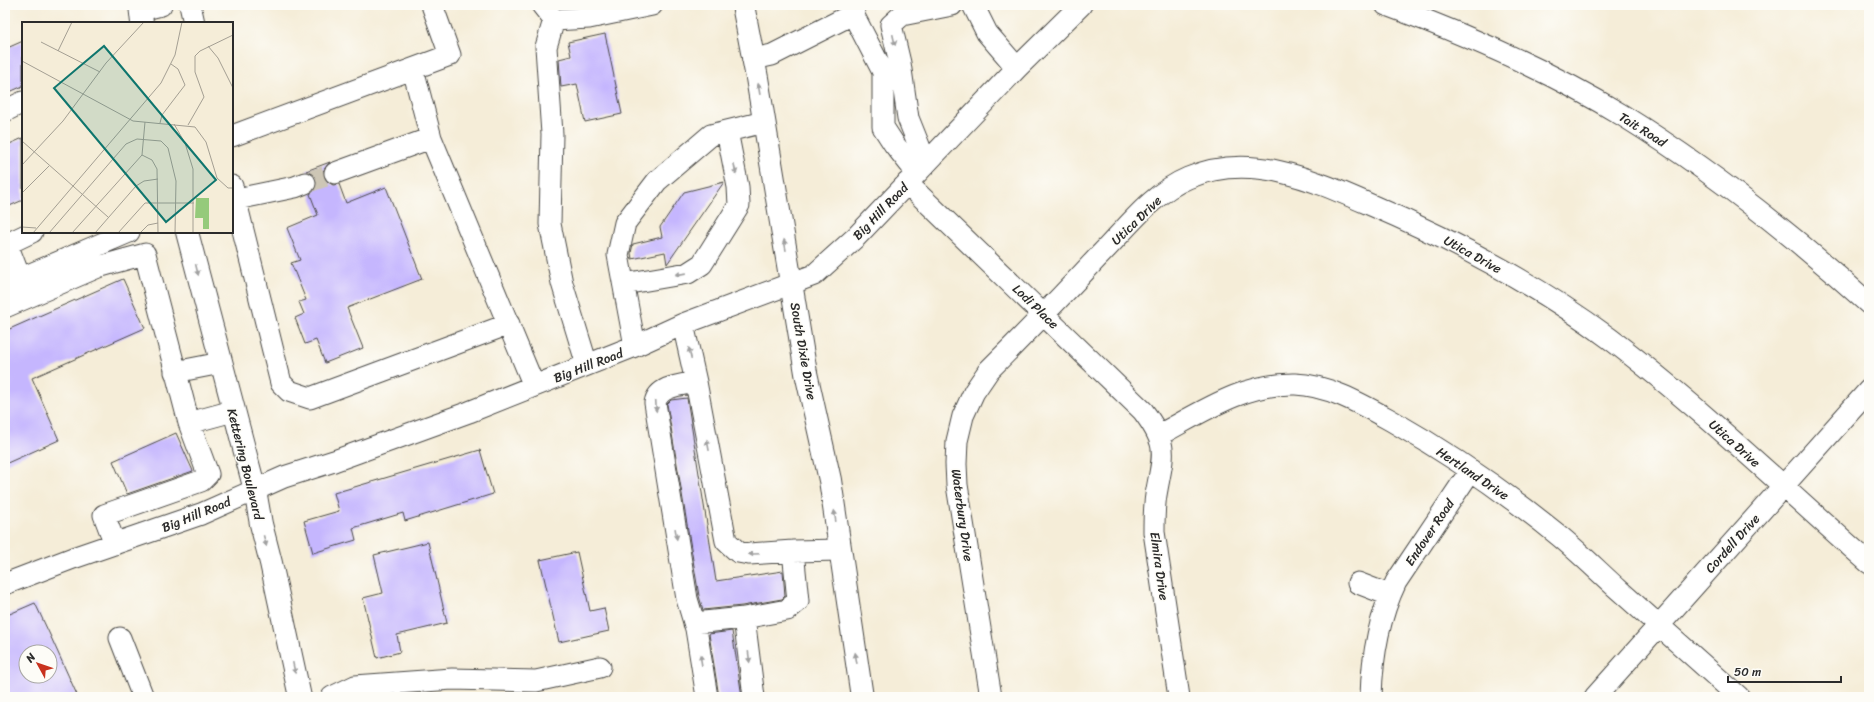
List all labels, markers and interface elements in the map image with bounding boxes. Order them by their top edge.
inset map [22,22,233,233]
one-way arrow [892,34,898,46]
one-way arrow [755,83,761,95]
street label: Tait Road [1614,106,1672,154]
one-way arrow [732,163,738,175]
street label: Big Hill Road [847,176,915,246]
street label: Utica Drive [1105,190,1167,251]
street label: Utica Drive [1439,229,1506,280]
one-way arrow [782,239,788,251]
one-way arrow [194,264,200,276]
one-way arrow [675,271,687,277]
street label: Lodi Place [1007,278,1065,335]
street label: South Dixie Drive [784,300,823,402]
street label: Big Hill Road [550,341,627,389]
one-way arrow [686,347,692,359]
one-way arrow [653,400,660,412]
street label: Kettering Boulevard [221,406,271,524]
street label: Utica Drive [1703,414,1766,473]
one-way arrow [705,439,711,451]
street label: Hertland Drive [1432,440,1514,507]
street label: Waterbury Drive [945,467,980,563]
street label: Big Hill Road [158,490,235,539]
street label: Endover Road [1398,493,1461,571]
street label: Cordell Drive [1699,508,1766,578]
one-way arrow [832,510,838,522]
one-way arrow [673,528,679,540]
street label: Elmira Drive [1143,530,1176,602]
one-way arrow [263,535,269,548]
one-way arrow [748,550,760,557]
north arrow [18,644,58,684]
text: N [20,649,41,668]
one-way arrow [746,651,752,663]
one-way arrow [853,652,859,665]
one-way arrow [698,654,704,666]
scale bar [1728,658,1841,684]
text: 50 m [1734,661,1761,683]
one-way arrow [291,662,297,674]

